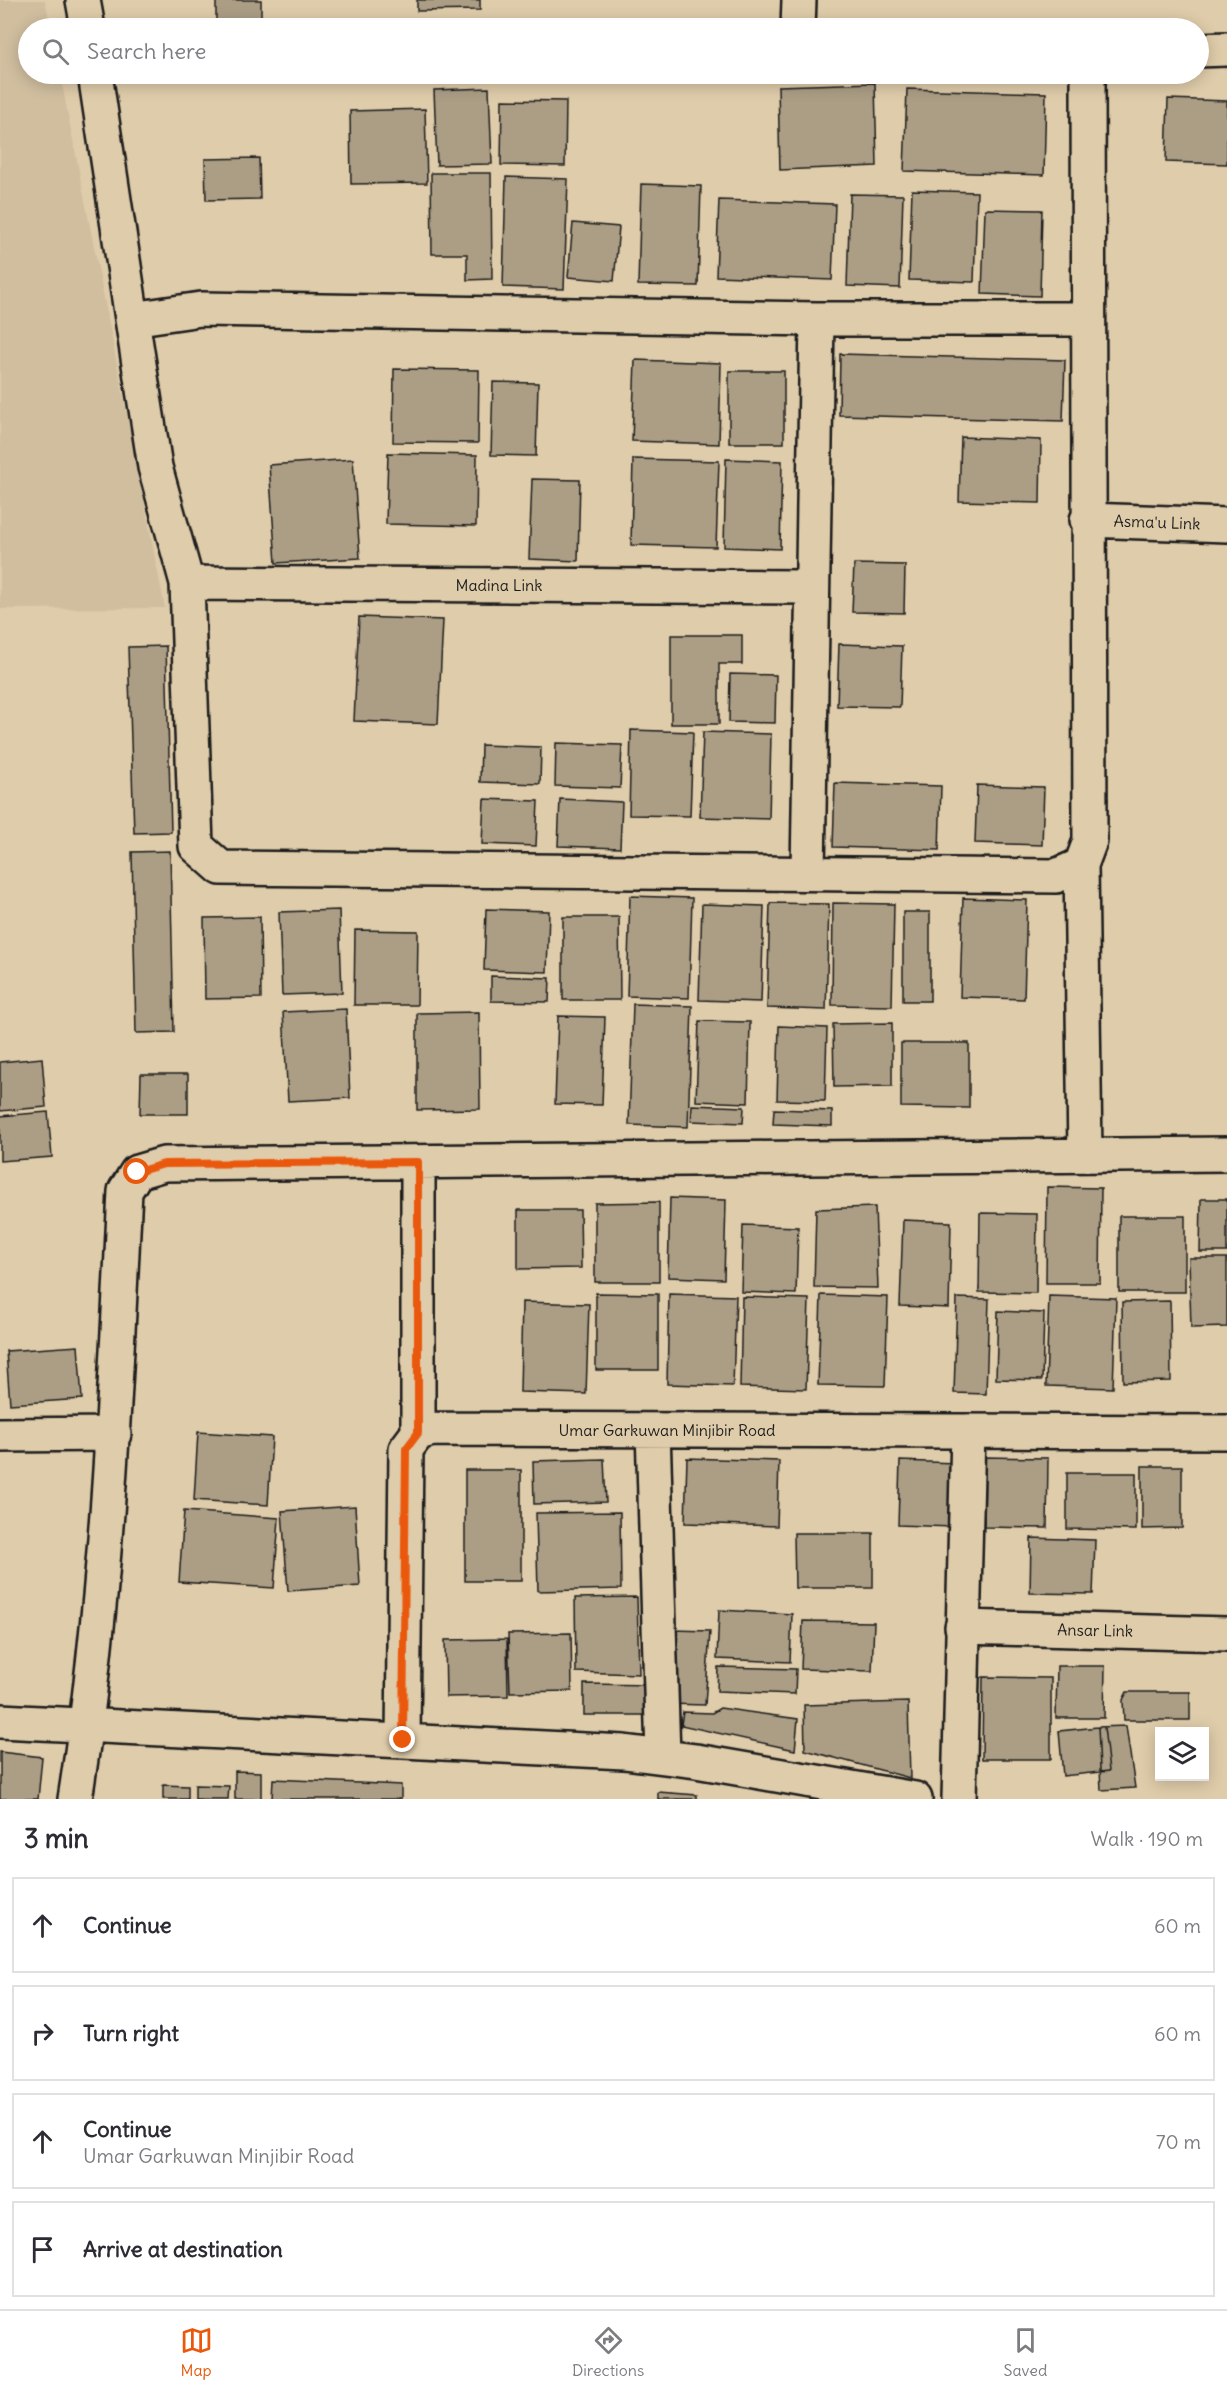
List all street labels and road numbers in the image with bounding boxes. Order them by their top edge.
street label: Asma'u Link [1113,510,1201,534]
street label: Madina Link [456,575,542,595]
street label: Umar Garkuwan Minjibir Road [559,1420,775,1440]
street label: Ansar Link [1057,1619,1133,1641]

